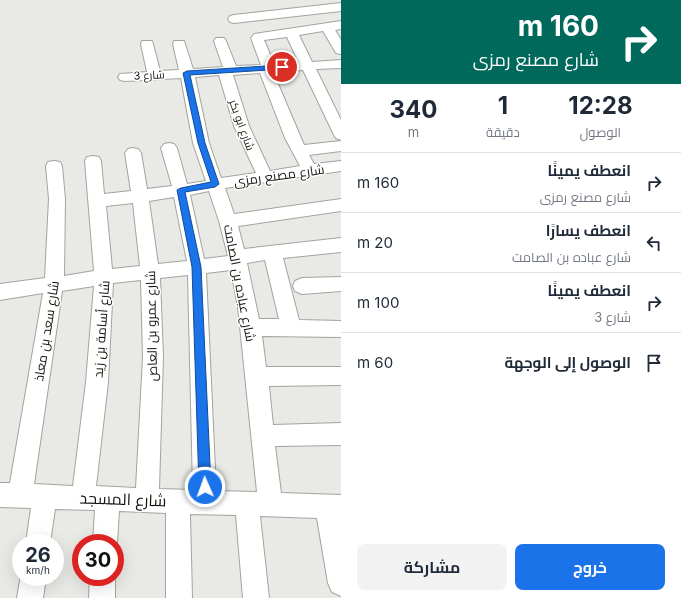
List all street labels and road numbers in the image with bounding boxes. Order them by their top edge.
street label: شارع 3 [133,67,165,84]
street label: شارع ابو بكر [225,97,258,153]
street label: شارع مصنع رمزى [233,161,325,190]
street label: شارع عباده بن الصامت [220,223,259,343]
street label: شارع عمرو بن العاص [142,270,161,382]
street label: شارع سعد بن معاذ [30,280,63,382]
street label: شارع أسامة بن زيد [90,280,113,378]
street label: شارع المسجد [79,487,167,513]

